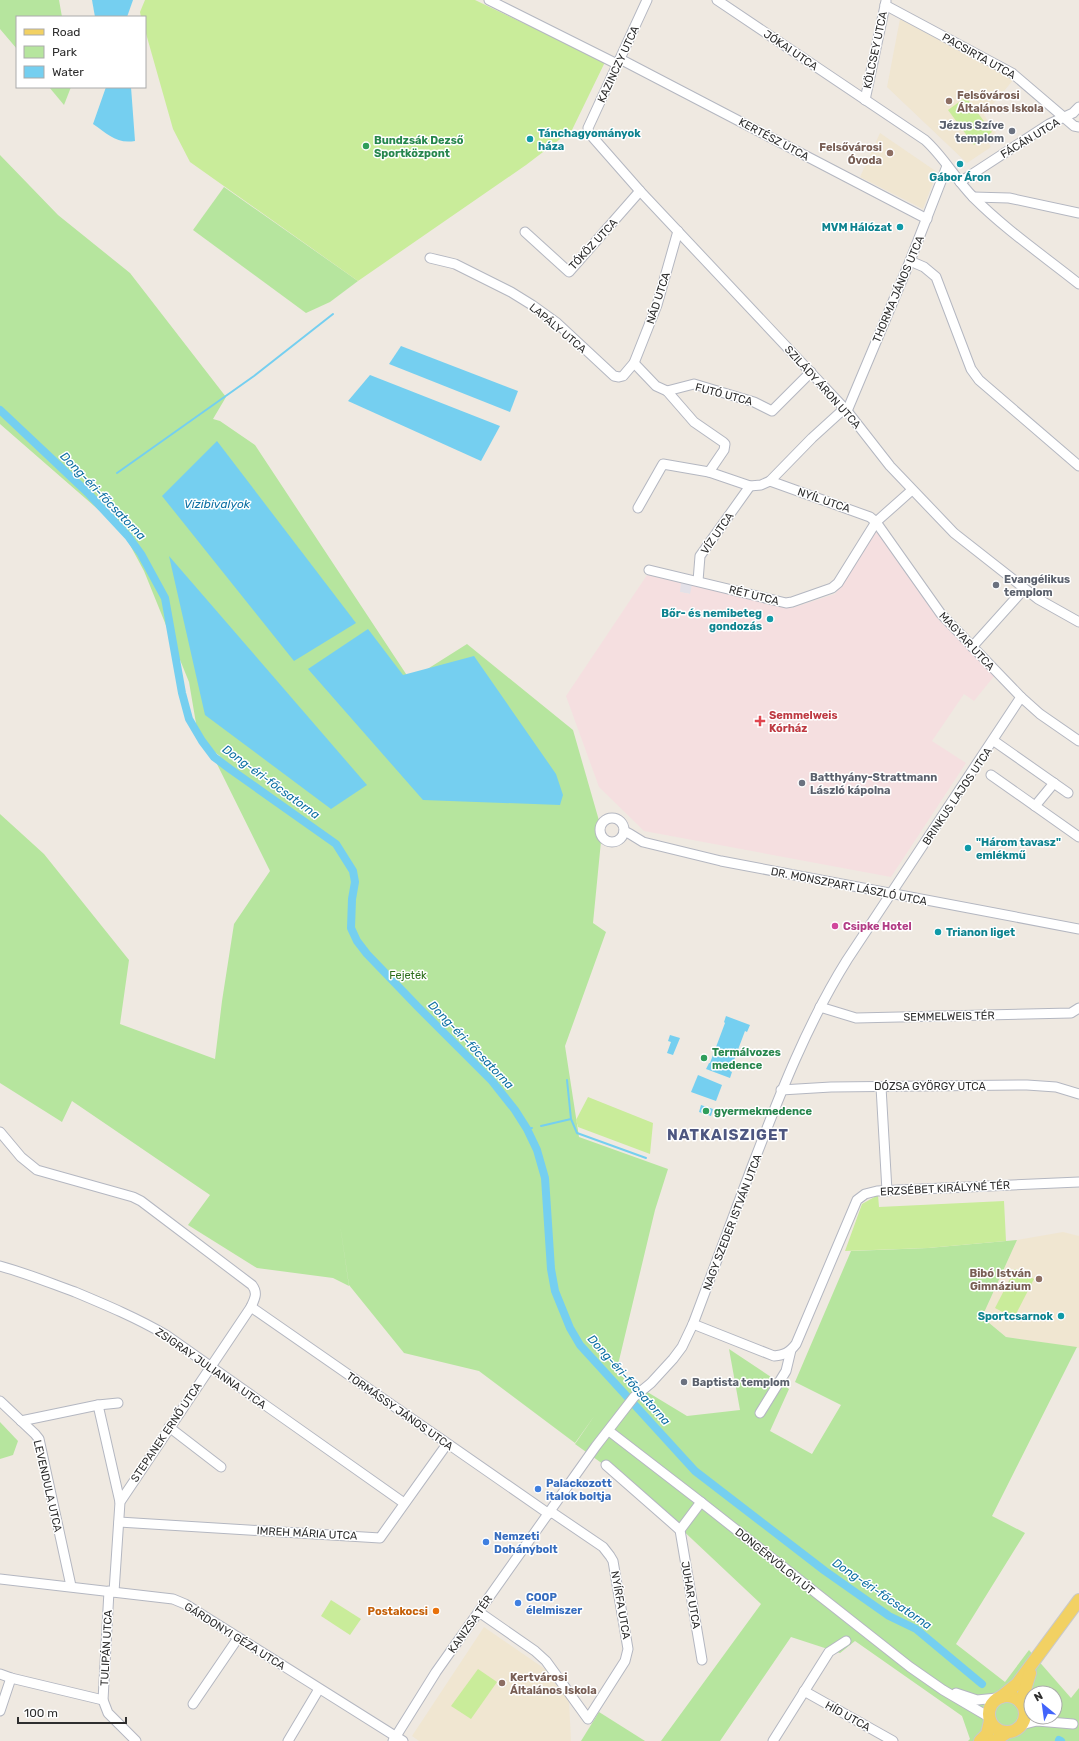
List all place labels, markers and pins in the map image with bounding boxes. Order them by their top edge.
place label: Felsővárosi Általános Iskola [957,89,1044,115]
marker: Felsővárosi Általános Iskola [944,96,954,106]
place label: Jézus Szíve templom [939,119,1004,145]
marker: Jézus Szíve templom [1007,126,1017,136]
place label: Tánchagyományok háza [538,127,641,153]
place label: Bundzsák Dezső Sportközpont [374,134,464,160]
marker: Tánchagyományok háza [525,134,535,144]
marker: Bundzsák Dezső Sportközpont [361,141,371,151]
place label: Felsővárosi Óvoda [819,141,882,167]
marker: Felsővárosi Óvoda [885,148,895,158]
marker: Gábor Áron [955,159,965,169]
place label: Gábor Áron [929,171,991,184]
place label: MVM Hálózat [822,221,892,234]
marker: MVM Hálózat [895,222,905,232]
place label: Evangélikus templom [1004,573,1070,599]
marker: Evangélikus templom [991,580,1001,590]
place label: Bőr- és nemibeteg gondozás [661,607,762,633]
marker: Bőr- és nemibeteg gondozás [765,614,775,624]
place label: Semmelweis Kórház [769,709,837,735]
marker: Semmelweis Kórház [754,715,766,727]
place label: Batthyány-Strattmann László kápolna [810,771,937,797]
marker: Batthyány-Strattmann László kápolna [797,778,807,788]
place label: "Három tavasz" emlékmű [976,836,1061,862]
marker: "Három tavasz" emlékmű [963,843,973,853]
place label: Csipke Hotel [843,920,912,933]
marker: Csipke Hotel [830,921,840,931]
place label: Trianon liget [946,926,1015,939]
marker: Trianon liget [933,927,943,937]
place label: Termálvozes medence [712,1046,781,1072]
marker: Termálvozes medence [699,1053,709,1063]
place label: gyermekmedence [714,1105,813,1118]
marker: gyermekmedence [701,1106,711,1116]
place label: Bibó István Gimnázium [969,1267,1031,1293]
marker: Bibó István Gimnázium [1034,1274,1044,1284]
place label: Sportcsarnok [978,1310,1054,1323]
marker: Sportcsarnok [1056,1311,1066,1321]
place label: Baptista templom [692,1376,790,1389]
marker: Baptista templom [679,1377,689,1387]
place label: Palackozott italok boltja [546,1477,612,1503]
marker: Palackozott italok boltja [533,1484,543,1494]
place label: Nemzeti Dohánybolt [494,1530,558,1556]
marker: Nemzeti Dohánybolt [481,1537,491,1547]
place label: COOP élelmiszer [526,1591,582,1617]
marker: COOP élelmiszer [513,1598,523,1608]
place label: Postakocsi [368,1605,428,1618]
marker: Postakocsi [431,1606,441,1616]
place label: Kertvárosi Általános Iskola [510,1671,597,1697]
marker: Kertvárosi Általános Iskola [497,1678,507,1688]

